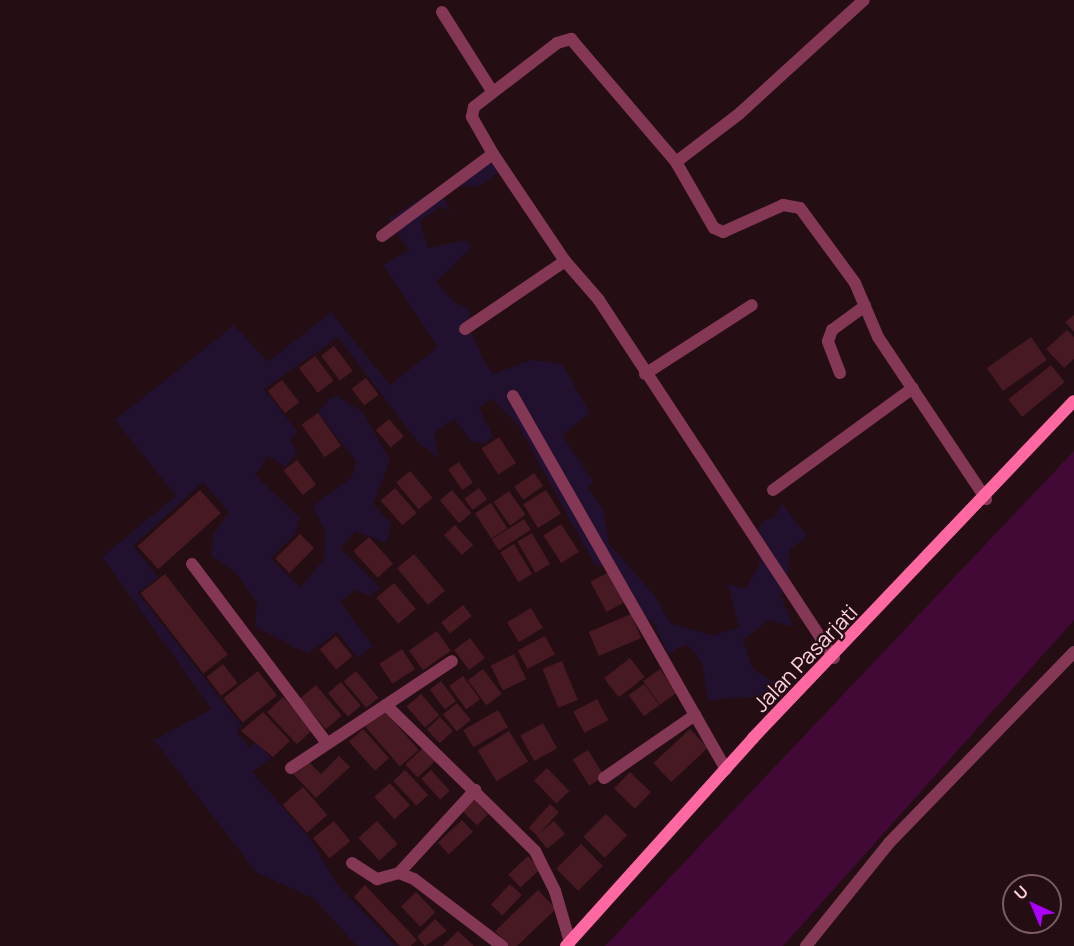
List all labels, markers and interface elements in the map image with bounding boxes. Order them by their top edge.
street label: Jalan Pasarjati [748,599,862,717]
north arrow [1002,874,1062,934]
text: U [1009,881,1033,904]

